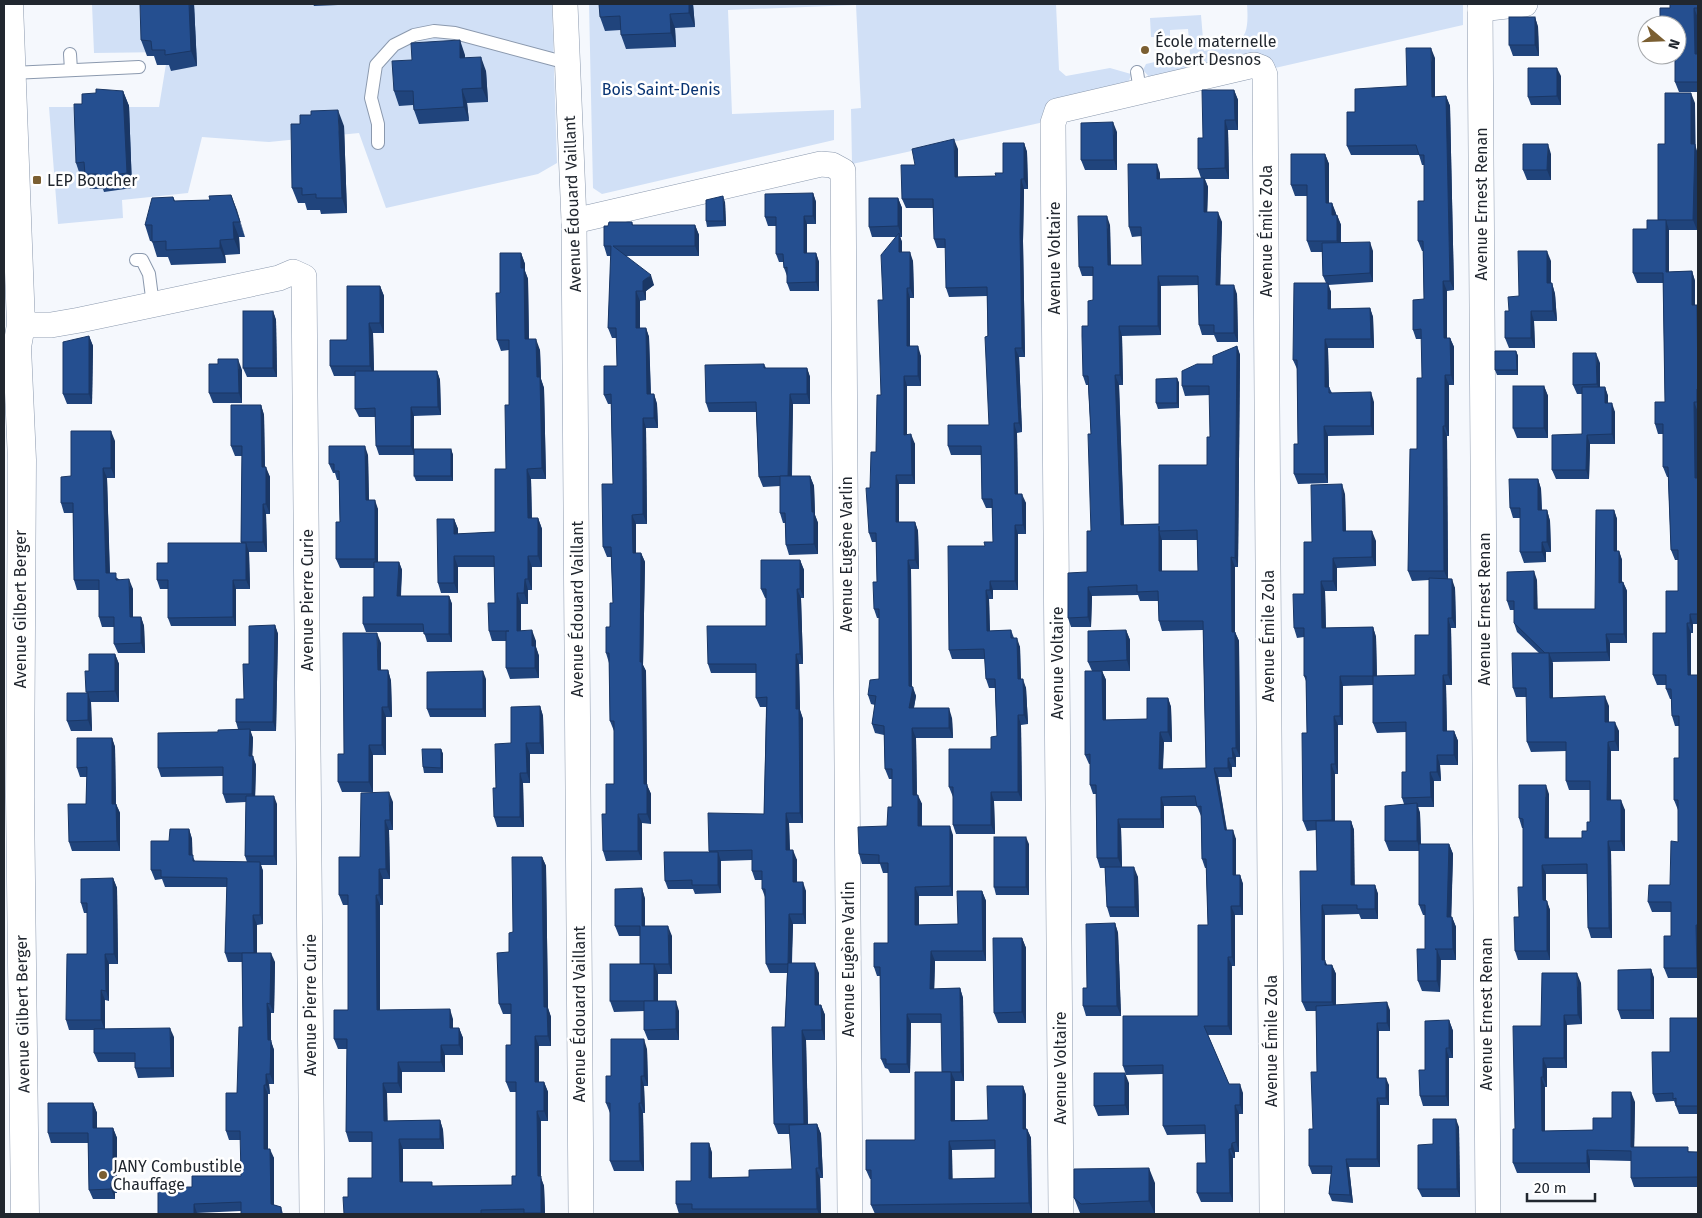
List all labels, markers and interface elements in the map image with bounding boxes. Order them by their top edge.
north arrow [1637,15,1687,65]
place label: École maternelle Robert Desnos [1155,31,1276,69]
text: N [1664,37,1683,51]
marker: École maternelle Robert Desnos [1139,44,1151,56]
park label: Bois Saint-Denis [602,80,720,99]
street label: Avenue Édouard Vaillant [559,115,585,293]
street label: Avenue Ernest Renan [1472,127,1491,281]
street label: Avenue Émile Zola [1256,165,1276,297]
place label: LEP Boucher [47,171,138,190]
marker: LEP Boucher [31,174,43,186]
street label: Avenue Voltaire [1045,201,1064,315]
street label: Avenue Eugène Varlin [837,476,856,632]
street label: Avenue Édouard Vaillant [567,520,587,697]
street label: Avenue Gilbert Berger [11,529,30,688]
street label: Avenue Pierre Curie [298,529,317,671]
street label: Avenue Ernest Renan [1475,532,1494,686]
street label: Avenue Émile Zola [1258,570,1278,702]
street label: Avenue Voltaire [1048,606,1067,720]
street label: Avenue Eugène Varlin [839,881,858,1037]
street label: Avenue Édouard Vaillant [569,925,589,1102]
street label: Avenue Gilbert Berger [12,934,33,1093]
street label: Avenue Pierre Curie [301,934,320,1076]
street label: Avenue Ernest Renan [1477,937,1496,1091]
street label: Avenue Émile Zola [1261,975,1281,1107]
street label: Avenue Voltaire [1051,1011,1070,1125]
place label: JANY Combustible Chauffage [113,1157,242,1194]
marker: JANY Combustible Chauffage [97,1169,109,1181]
scale bar [1527,1170,1594,1202]
text: 20 m [1534,1179,1567,1197]

